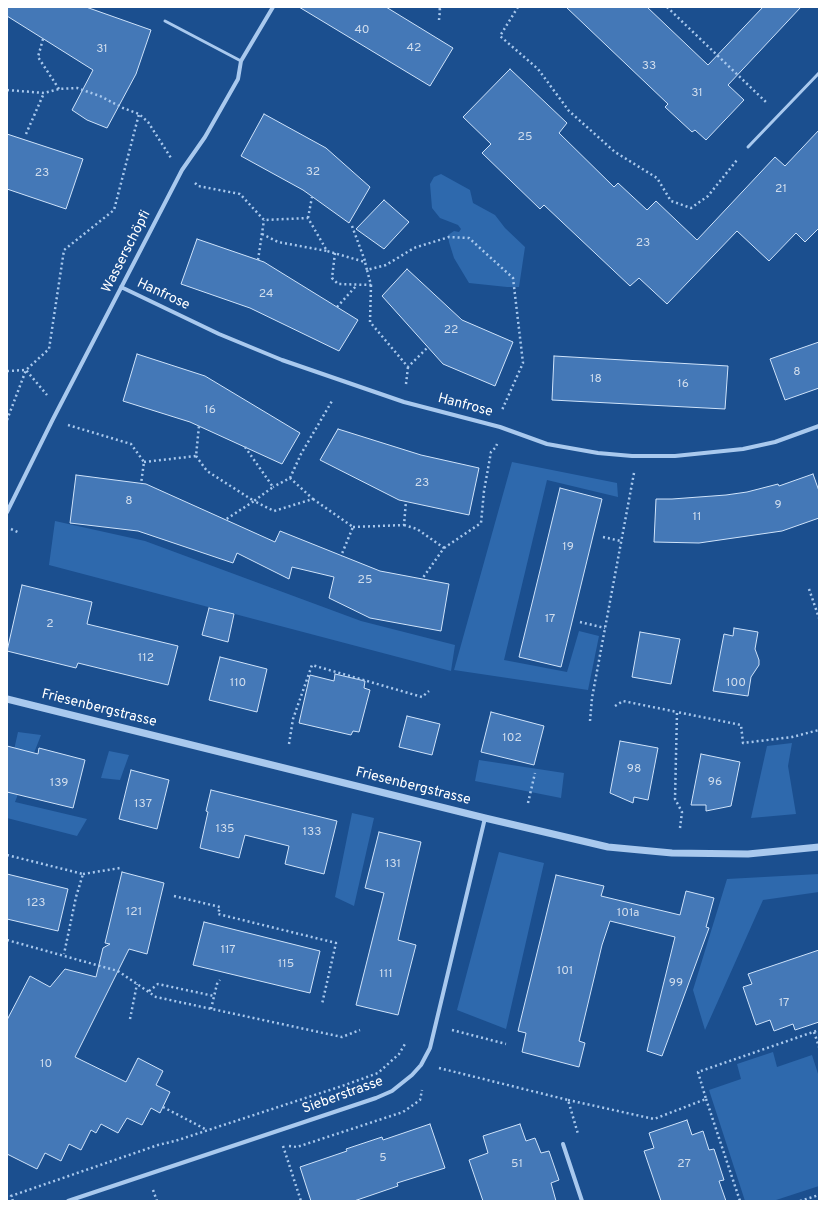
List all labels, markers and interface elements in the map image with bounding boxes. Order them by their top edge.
house number: 40 [354,24,370,38]
house number: 42 [407,42,421,56]
house number: 31 [96,43,108,57]
house number: 33 [642,60,656,74]
house number: 31 [691,87,703,101]
house number: 25 [518,131,532,145]
house number: 32 [306,166,320,180]
house number: 23 [35,167,49,181]
house number: 21 [775,183,787,197]
street label: Wasserschöpfi [99,208,155,296]
house number: 23 [636,237,650,251]
street label: Hanfrose [134,276,192,314]
house number: 24 [259,288,273,302]
house number: 22 [444,324,458,338]
house number: 8 [793,366,801,380]
house number: 18 [590,373,602,387]
house number: 16 [677,378,689,392]
street label: Hanfrose [436,391,494,421]
house number: 16 [204,404,216,418]
house number: 23 [415,477,429,491]
house number: 8 [125,495,133,509]
house number: 9 [774,499,782,513]
house number: 11 [693,511,701,525]
house number: 19 [562,541,574,555]
house number: 25 [358,574,372,588]
house number: 17 [545,613,555,627]
house number: 2 [46,618,54,632]
house number: 112 [138,652,154,666]
house number: 110 [230,677,246,691]
house number: 100 [726,677,746,691]
street label: Friesenbergstrasse [40,687,158,731]
house number: 102 [502,732,522,746]
house number: 98 [627,763,641,777]
street label: Friesenbergstrasse [354,765,472,809]
house number: 96 [708,776,722,790]
house number: 139 [50,777,68,791]
house number: 137 [134,798,152,812]
house number: 135 [215,823,235,837]
house number: 133 [303,826,321,840]
house number: 131 [385,858,401,872]
house number: 123 [26,897,46,911]
house number: 121 [126,906,142,920]
house number: 101a [617,907,639,921]
house number: 117 [220,944,236,958]
house number: 115 [278,958,294,972]
house number: 101 [557,965,573,979]
house number: 111 [379,968,393,982]
house number: 99 [669,977,683,991]
house number: 17 [779,997,789,1011]
house number: 10 [40,1058,52,1072]
street label: Sieberstrasse [300,1074,386,1118]
house number: 5 [379,1152,387,1166]
house number: 51 [511,1158,523,1172]
house number: 27 [677,1158,691,1172]

